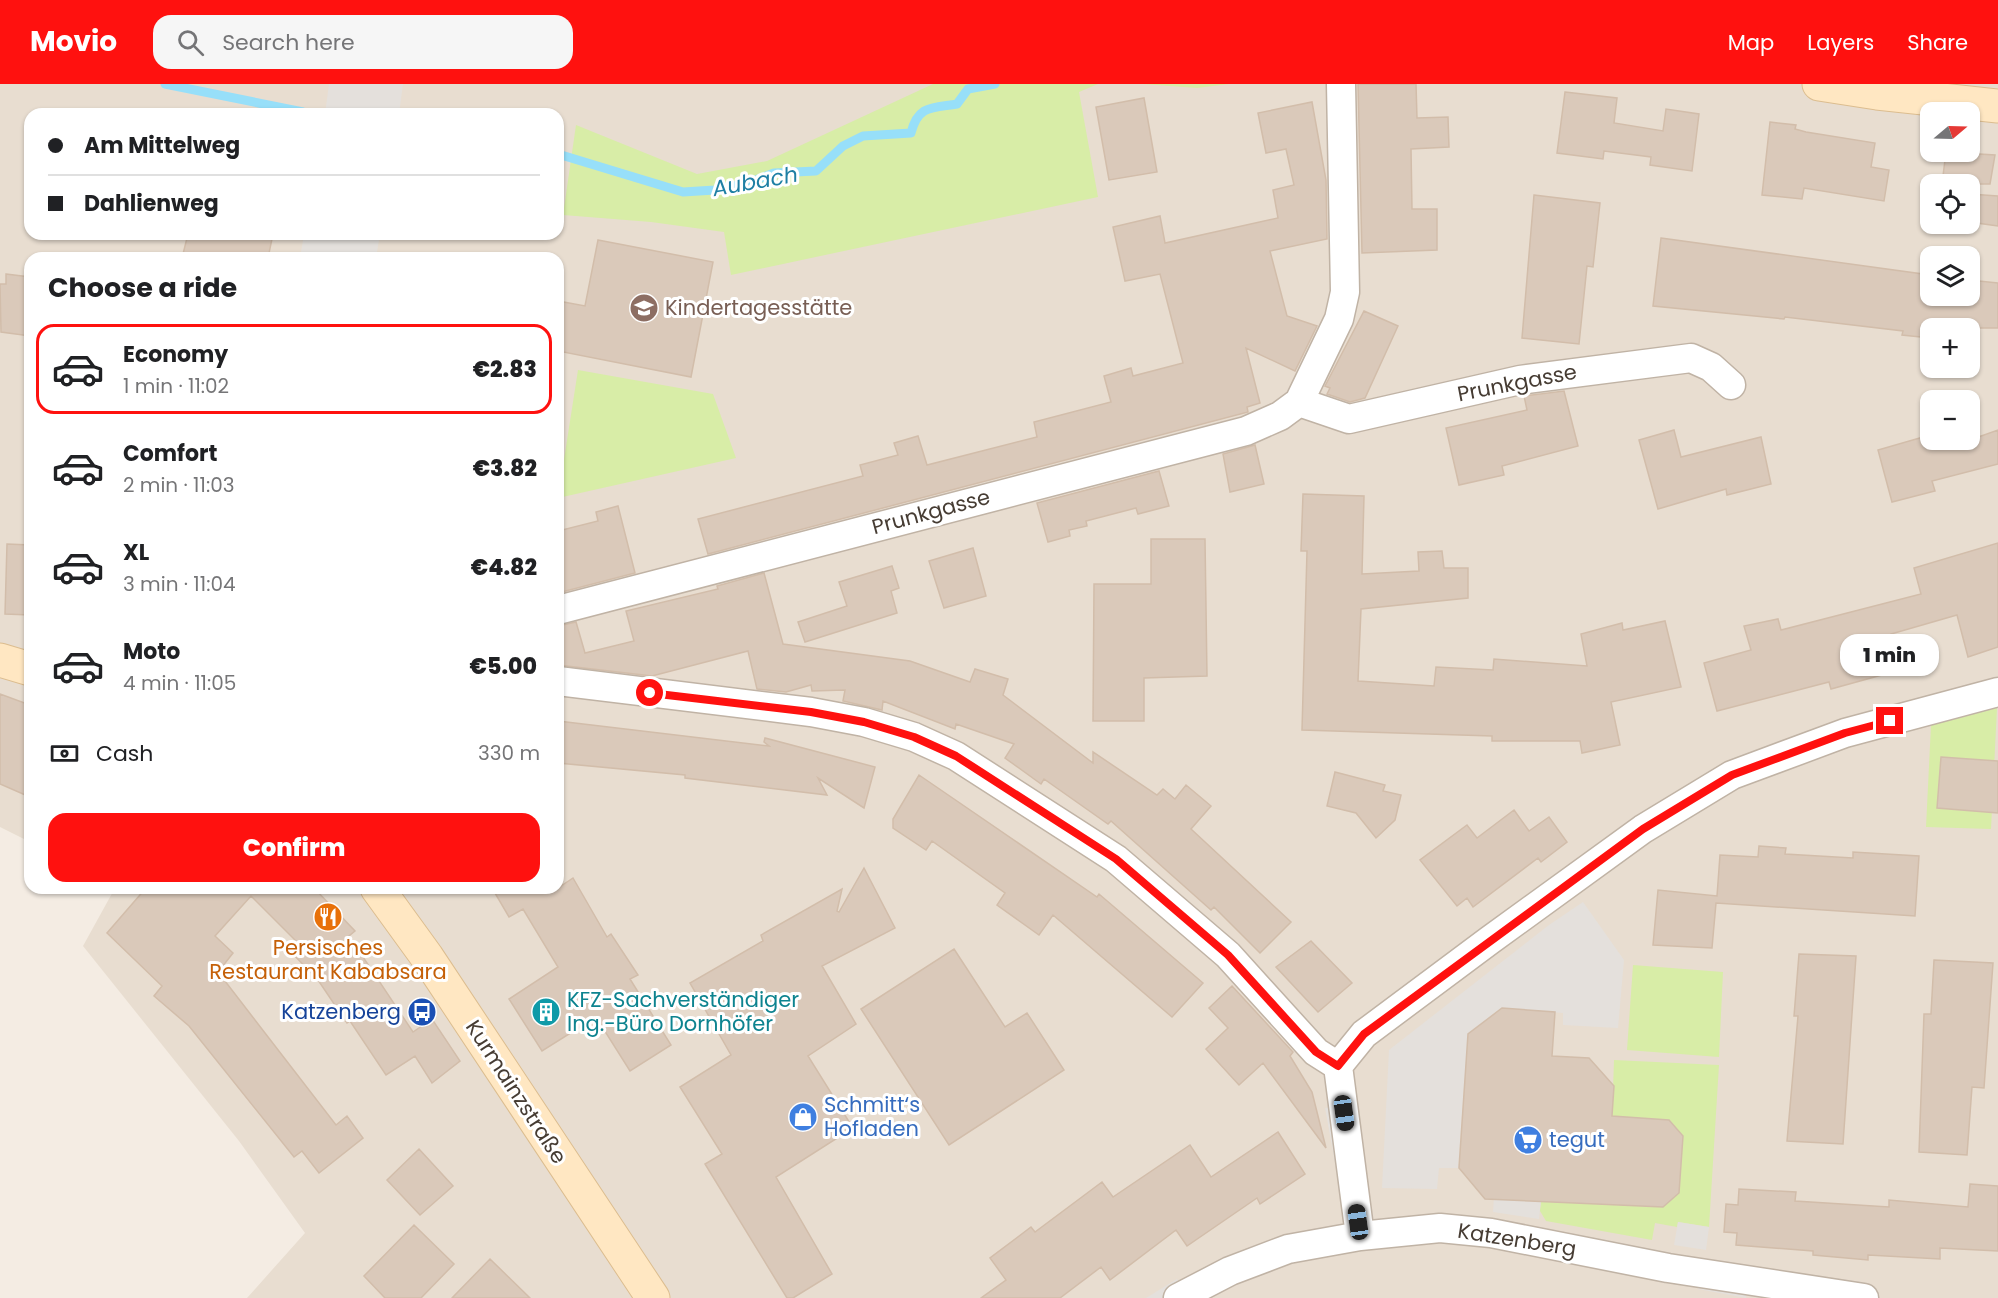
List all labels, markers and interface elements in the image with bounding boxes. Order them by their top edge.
search box [153,15,573,69]
text: Movio [30,22,117,61]
icon: search [174,26,207,59]
text: Search here [222,27,355,58]
text: Map [1728,28,1774,57]
text: Layers [1807,28,1874,57]
text: Share [1907,28,1968,57]
north arrow [1920,102,1980,162]
map controls [1920,102,1980,450]
text: Am Mittelweg [84,130,240,161]
water label: Aubach [709,159,800,204]
button: locate [1920,174,1980,234]
text: Dahlienweg [84,188,219,219]
button: layers [1920,246,1980,306]
text: Choose a ride [48,269,237,306]
school or university icon: Kindertagesstätte [628,292,660,324]
place label: Kindertagesstätte [665,293,852,322]
button: + [1920,318,1980,378]
text: Economy [123,339,228,370]
icon: car [51,342,105,396]
text: €2.83 [473,354,537,385]
street label: Prunkgasse [1455,357,1579,408]
text: 1 min · 11:02 [123,372,229,400]
button: − [1920,390,1980,450]
text: Comfort [123,438,217,469]
icon: car [51,441,105,495]
text: €3.82 [473,453,537,484]
text: 2 min · 11:03 [123,471,234,499]
street label: Prunkgasse [869,482,993,541]
text: XL [123,537,149,568]
icon: car [51,540,105,594]
text: €4.82 [471,552,537,583]
text: 3 min · 11:04 [123,570,236,598]
callout: 1 min [1840,634,1940,676]
text: Moto [123,636,180,667]
icon: car [51,639,105,693]
text: 1 min [1863,641,1916,669]
text: €5.00 [470,651,537,682]
text: 4 min · 11:05 [123,669,236,697]
route start [636,679,663,706]
route end [1876,707,1903,734]
icon: cash [48,737,81,770]
text: Cash [96,738,153,769]
text: 330 m [478,739,540,767]
button: Confirm [48,813,540,882]
restaurant icon: Persisches Restaurant Kababsara [312,901,344,933]
place label: Persisches Restaurant Kababsara [209,933,447,986]
place label: KFZ-Sachverständiger Ing.-Büro Dornhöfer [567,985,799,1038]
bus stop icon: Katzenberg [406,996,438,1028]
building icon: KFZ-Sachverständiger Ing.-Büro Dornhöfer [530,996,562,1028]
place label: Katzenberg [281,997,401,1026]
street label: Kurmainzstraße [459,1014,574,1169]
place label: Schmitt‘s Hofladen [824,1090,920,1143]
car [1333,1094,1355,1132]
shop icon: Schmitt‘s Hofladen [787,1101,819,1133]
supermarket icon: tegut [1512,1124,1544,1156]
place label: tegut [1549,1125,1605,1154]
car [1347,1203,1369,1241]
street label: Katzenberg [1456,1216,1578,1263]

